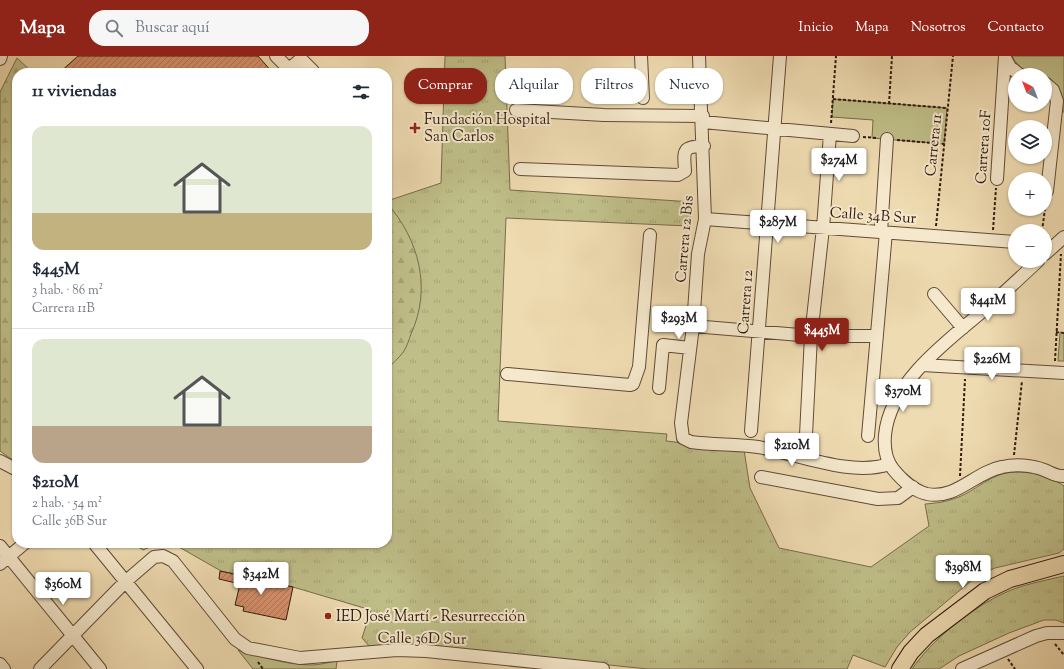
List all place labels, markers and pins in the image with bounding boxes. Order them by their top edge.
place label: Fundación Hospital San Carlos [424,110,551,148]
marker: Fundación Hospital San Carlos [409,122,421,134]
pin: $274M [811,148,867,182]
pin: $287M [750,210,806,244]
pin: $441M [960,288,1016,322]
pin: $293M [651,306,707,340]
pin: $445M [794,318,850,352]
pin: $226M [964,347,1020,381]
pin: $370M [875,379,931,413]
pin: $210M [764,433,820,467]
pin: $398M [935,555,991,589]
pin: $342M [233,562,289,596]
pin: $360M [35,572,91,606]
place label: IED José Martí - Resurrección [336,607,526,628]
marker: IED José Martí - Resurrección [323,611,333,621]

